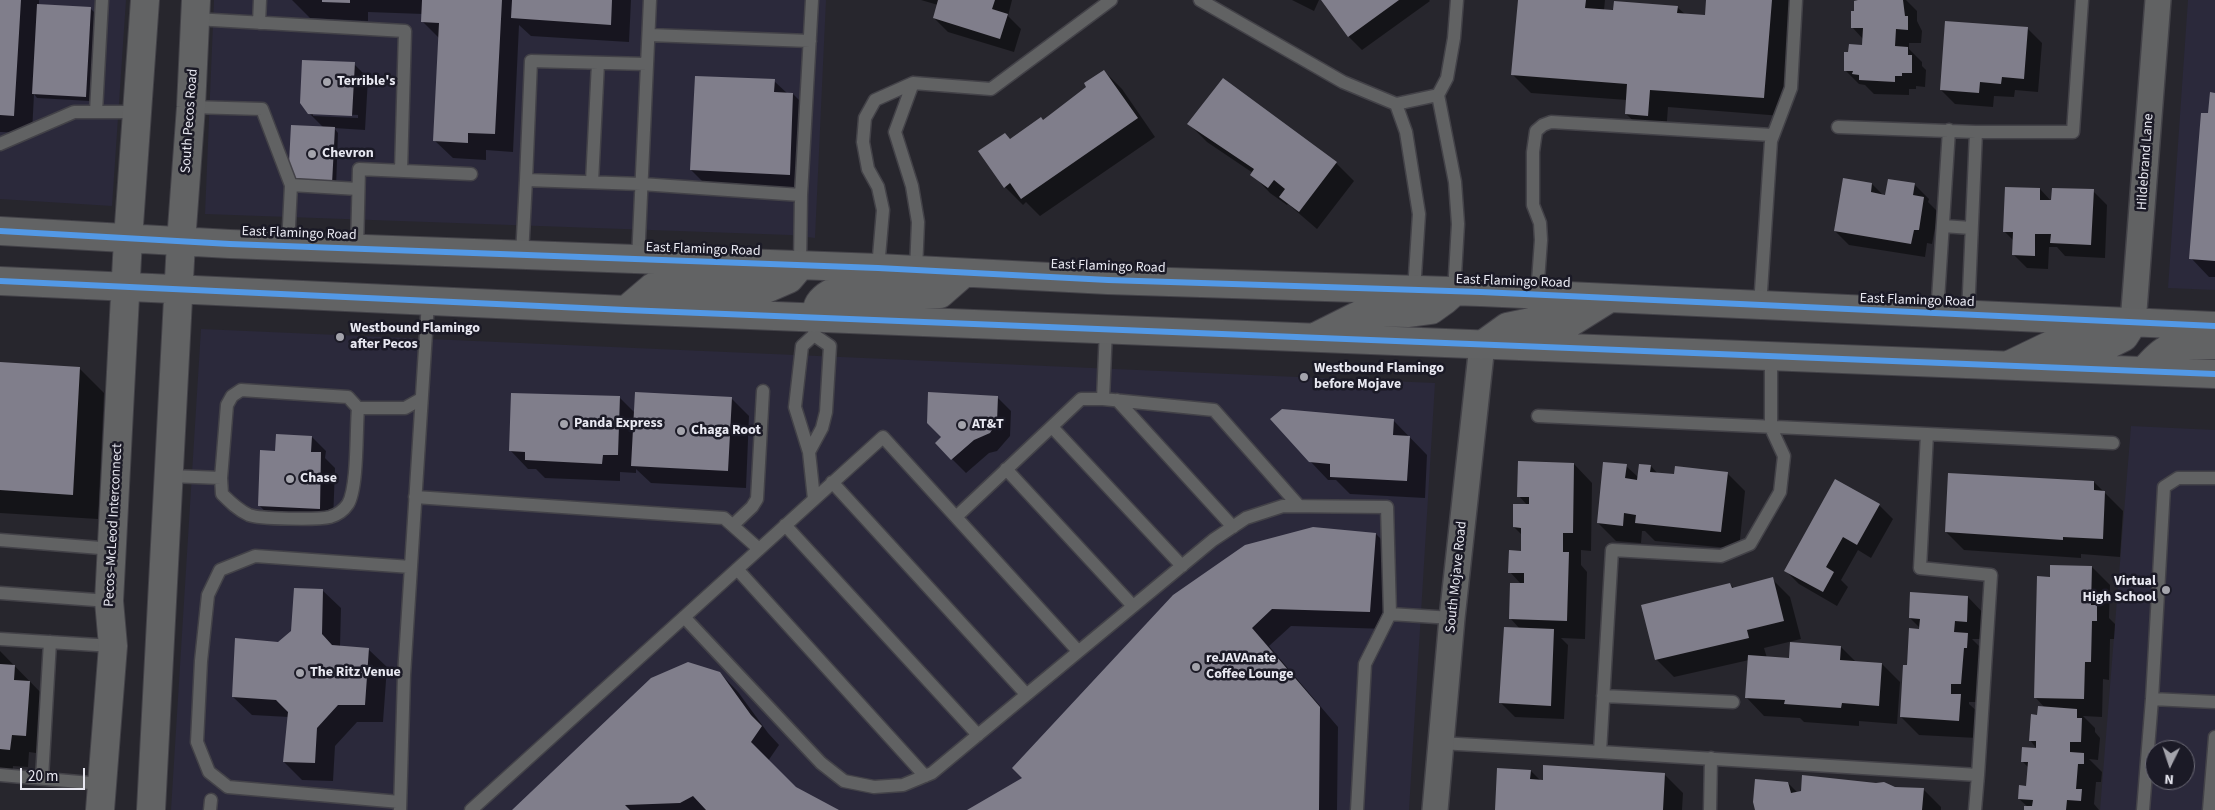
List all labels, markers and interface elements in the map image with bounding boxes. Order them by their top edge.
street label: South Pecos Road [178,68,202,174]
place label: Terrible's [337,74,395,90]
marker: Terrible's [321,76,333,88]
street label: Hildebrand Lane [2134,113,2158,211]
place label: Chevron [322,146,374,162]
marker: Chevron [306,148,318,160]
street label: East Flamingo Road [241,224,357,244]
street label: East Flamingo Road [645,240,761,260]
street label: East Flamingo Road [1050,257,1166,277]
street label: East Flamingo Road [1455,272,1571,292]
street label: East Flamingo Road [1859,291,1975,311]
place label: Westbound Flamingo after Pecos [350,321,480,354]
marker: Westbound Flamingo after Pecos [334,331,346,343]
place label: Westbound Flamingo before Mojave [1314,361,1444,394]
marker: Westbound Flamingo before Mojave [1298,371,1310,383]
place label: Panda Express [574,416,663,432]
place label: AT&T [972,417,1004,433]
marker: Panda Express [558,418,570,430]
marker: AT&T [956,419,968,431]
place label: Chaga Root [691,423,761,439]
marker: Chaga Root [675,425,687,437]
street label: Pecos–McLeod Interconnect [101,443,127,607]
place label: Chase [300,471,337,487]
marker: Chase [284,473,296,485]
street label: South Mojave Road [1443,520,1471,634]
place label: Virtual High School [2083,574,2156,606]
marker: Virtual High School [2160,584,2172,596]
place label: reJAVAnate Coffee Lounge [1206,651,1293,684]
marker: reJAVAnate Coffee Lounge [1190,661,1202,673]
place label: The Ritz Venue [310,665,401,681]
marker: The Ritz Venue [294,667,306,679]
north arrow [2145,740,2195,790]
scale bar [22,758,88,790]
text: 20 m [28,766,58,787]
text: N [2164,769,2174,789]

